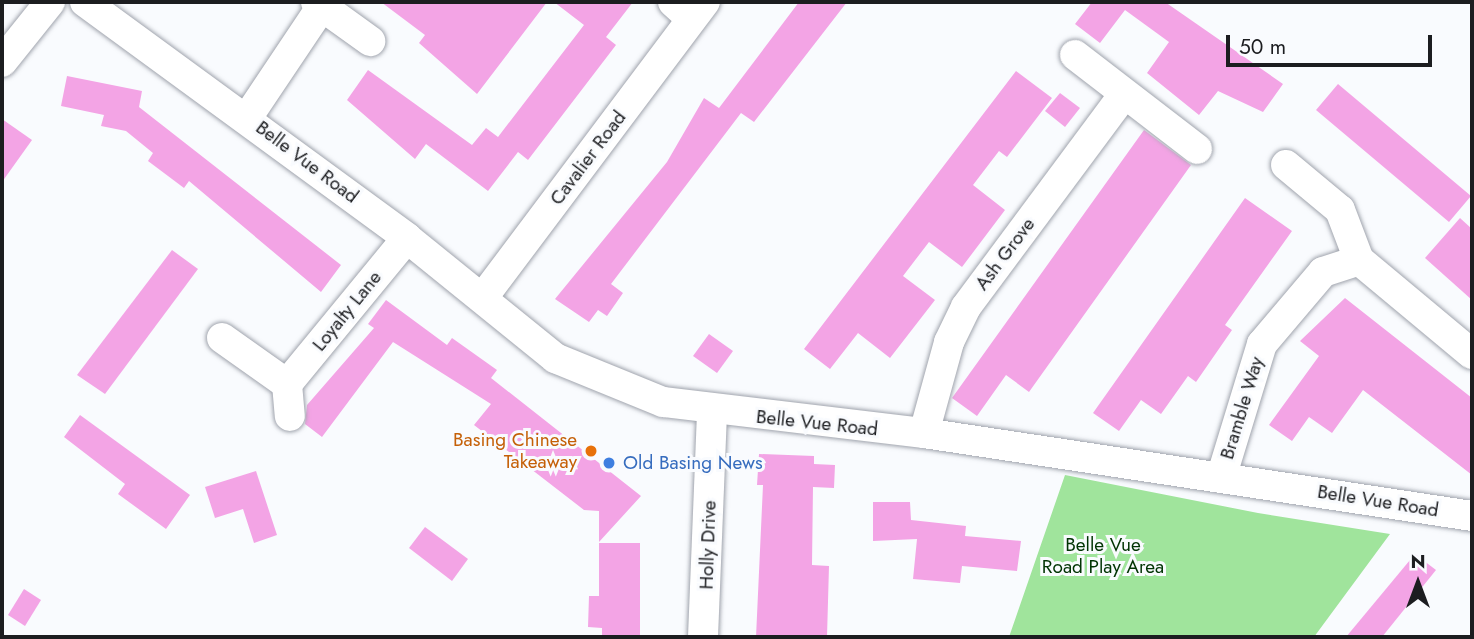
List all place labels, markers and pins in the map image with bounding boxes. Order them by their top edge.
place label: Basing Chinese Takeaway [453,429,577,473]
marker: Basing Chinese Takeaway [583,443,599,459]
place label: Old Basing News [623,452,763,474]
marker: Old Basing News [601,455,617,471]

